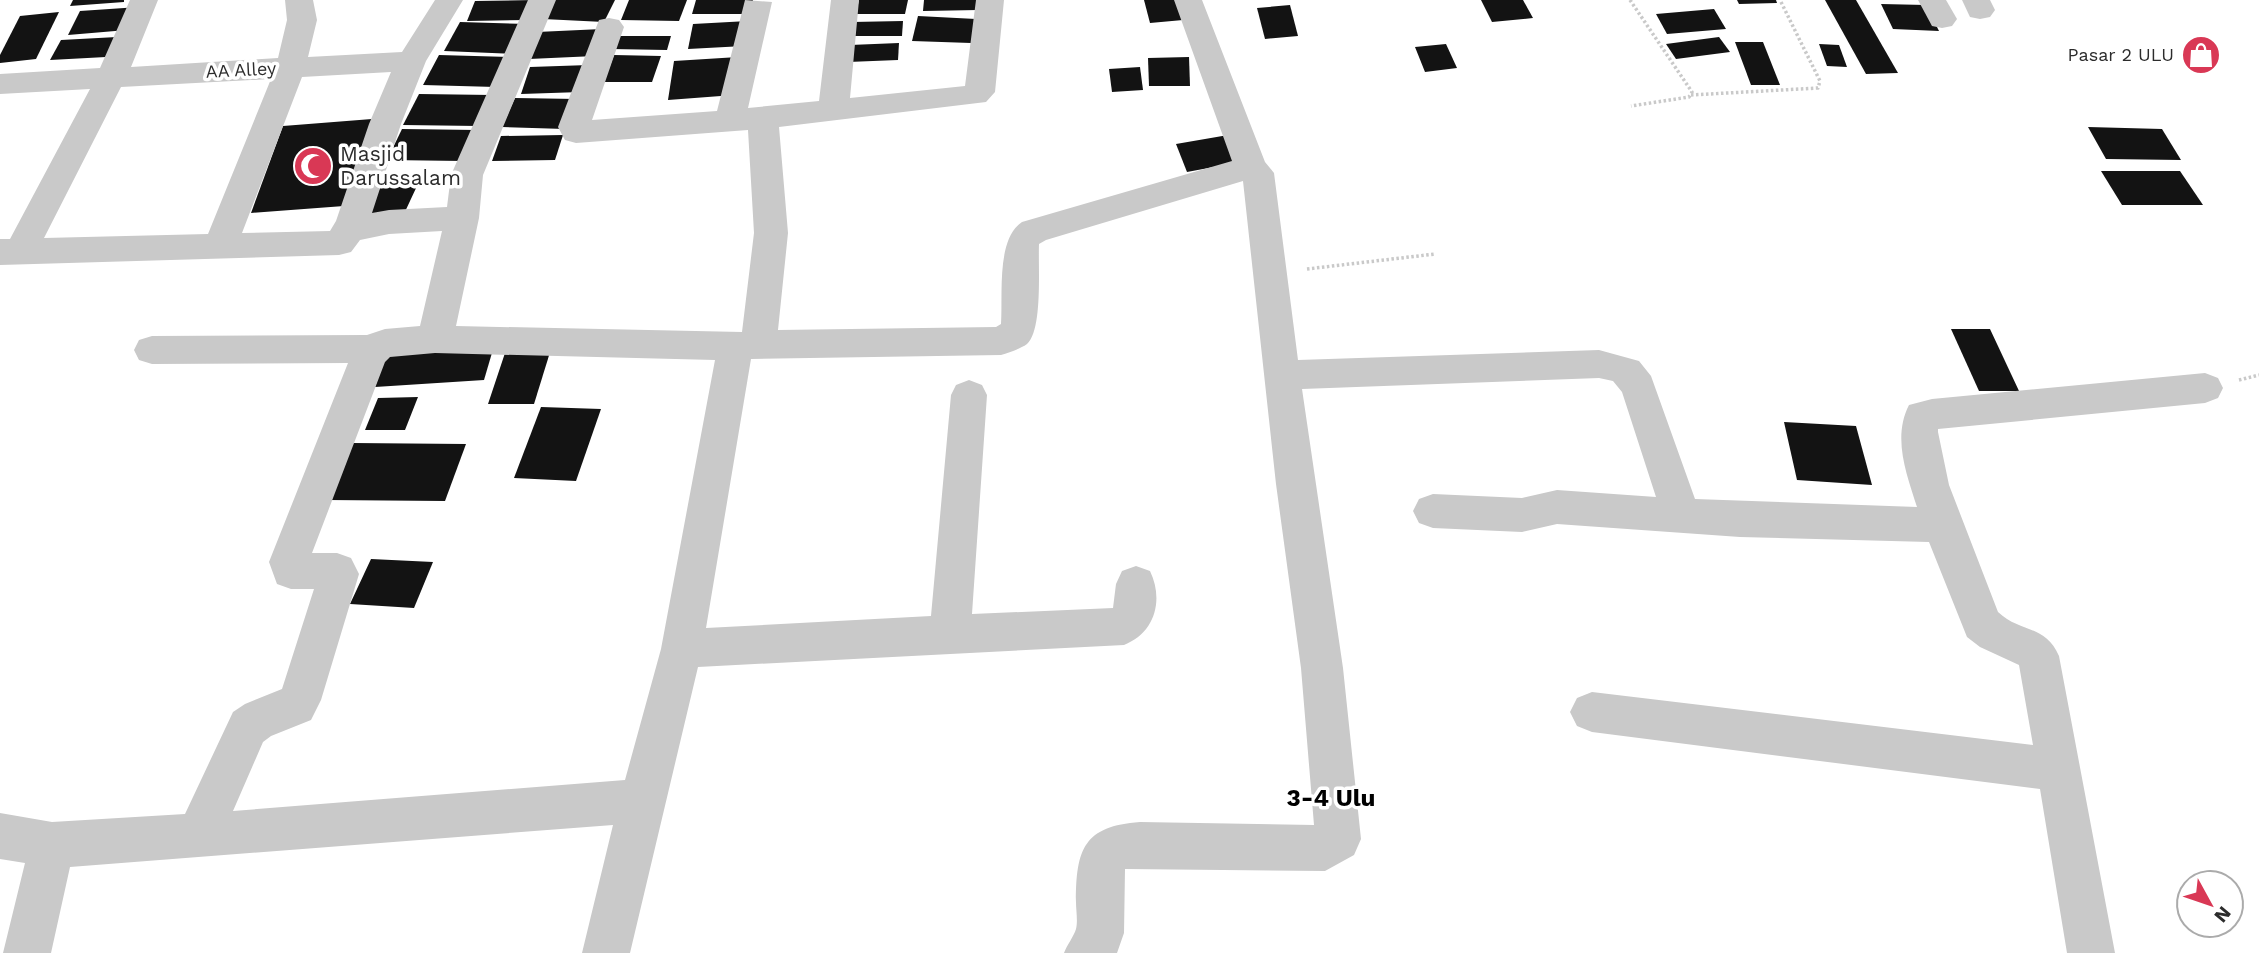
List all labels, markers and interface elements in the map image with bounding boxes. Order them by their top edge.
shop icon: Pasar 2 ULU [2180,34,2222,76]
place label: Pasar 2 ULU [2067,44,2174,65]
street label: AA Alley [205,57,277,82]
place label: Masjid Darussalam [340,141,461,190]
mosque icon: Masjid Darussalam [292,145,334,187]
district label: 3-4 Ulu [1287,784,1375,812]
north arrow [2175,869,2245,939]
text: N [2209,902,2236,927]

